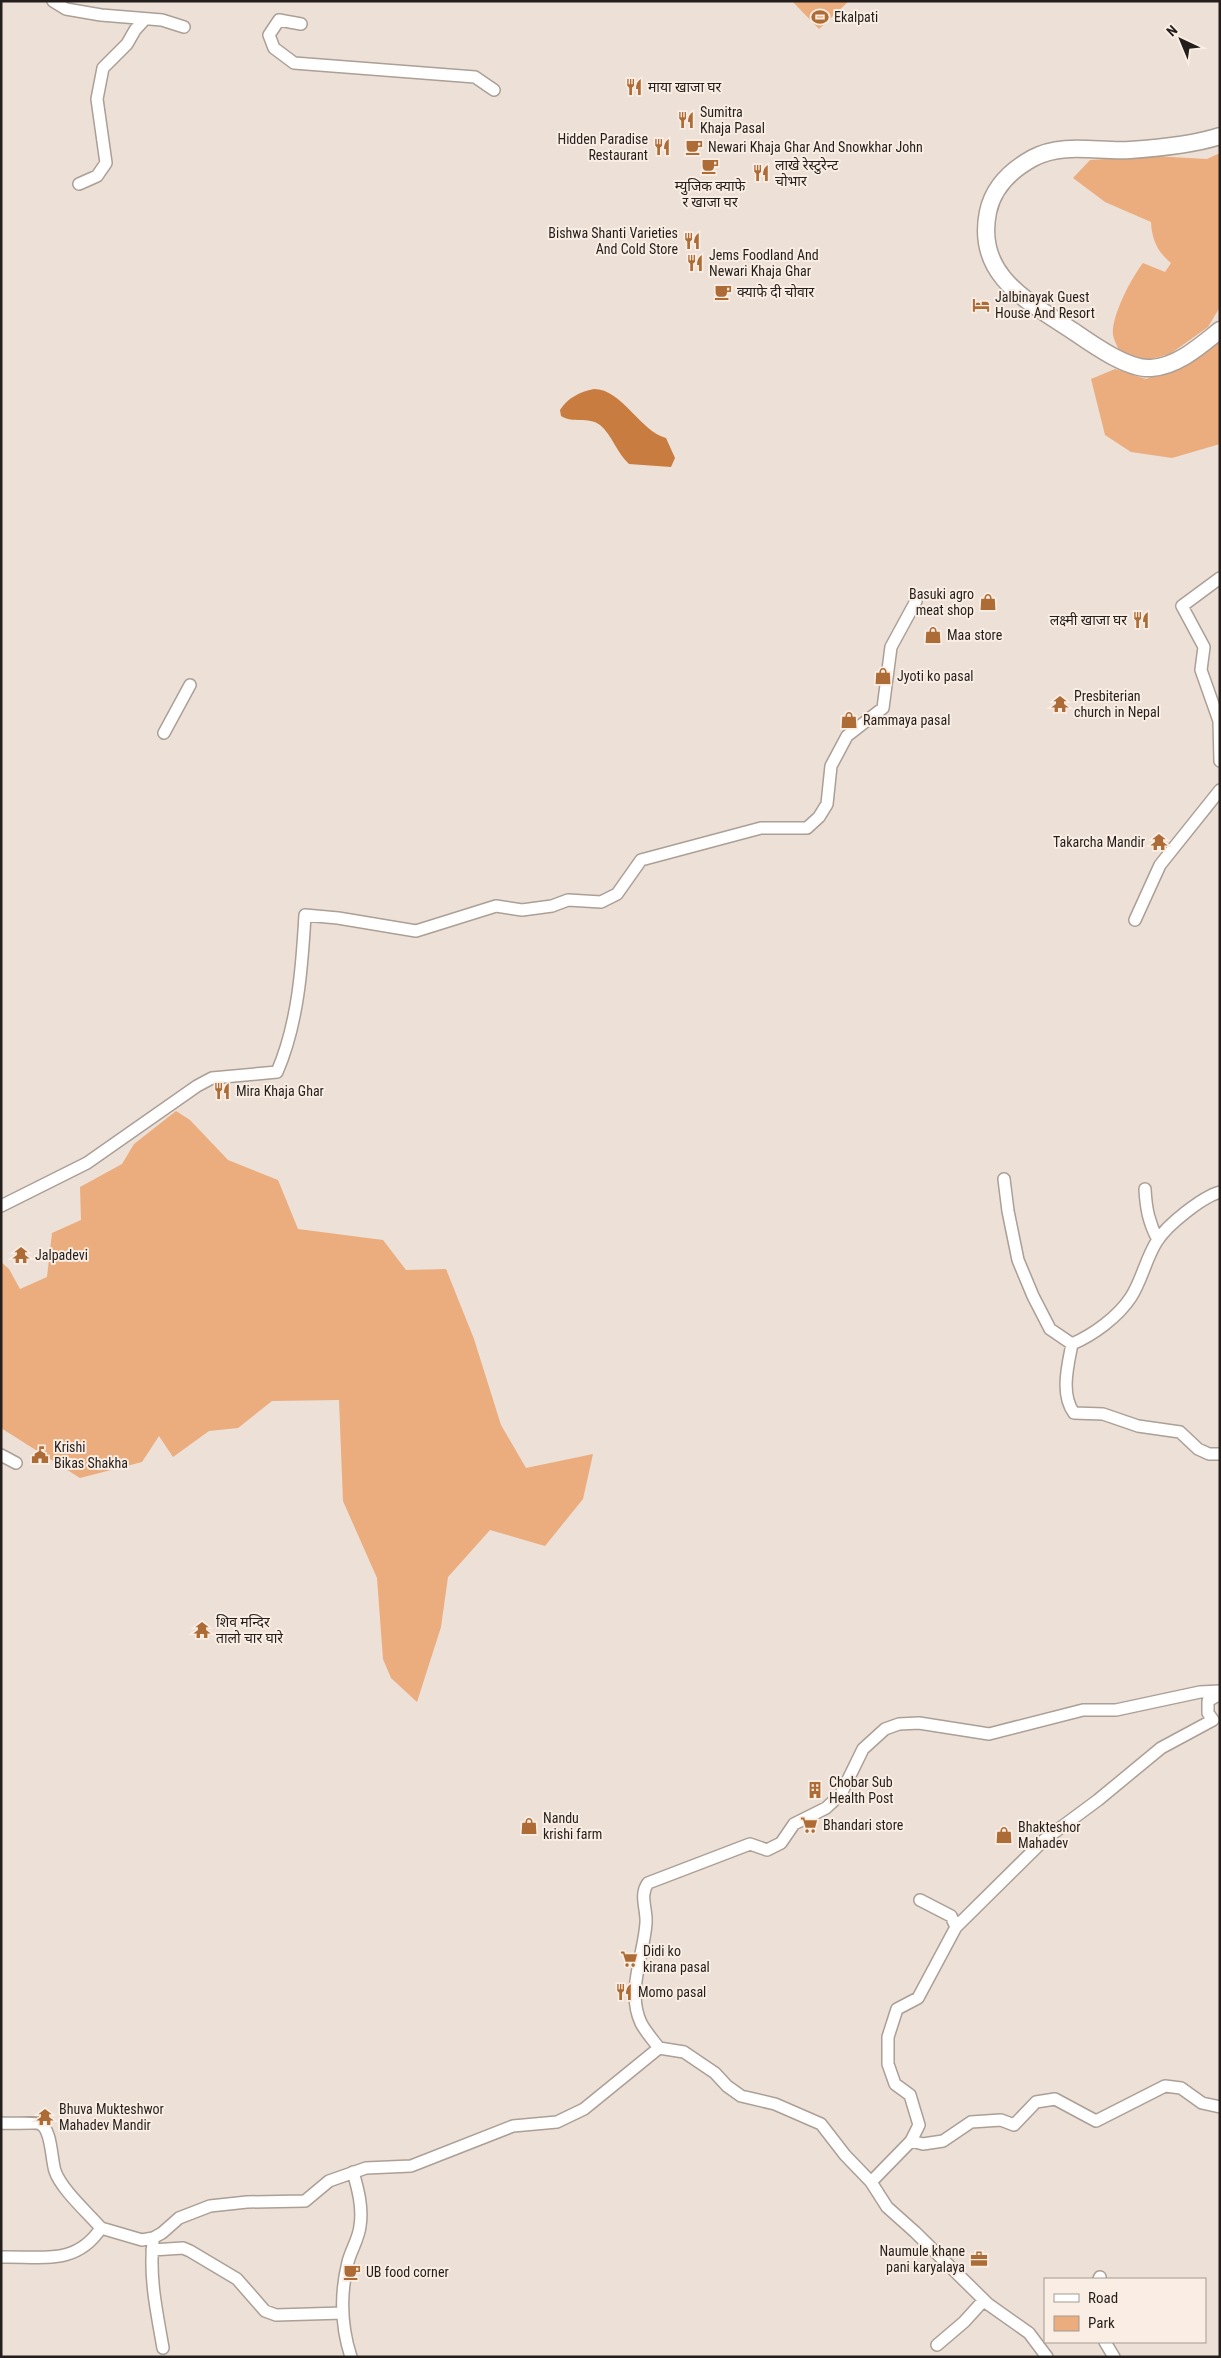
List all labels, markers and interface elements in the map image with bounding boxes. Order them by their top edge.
sports icon: Ekalpati [810,7,830,27]
place label: Ekalpati [834,9,878,25]
north arrow [1156,15,1206,65]
text: N [1163,22,1181,39]
restaurant icon: माया खाजा घर [624,77,644,97]
place label: माया खाजा घर [648,79,722,95]
place label: Sumitra Khaja Pasal [700,104,765,136]
restaurant icon: Sumitra Khaja Pasal [676,110,696,130]
place label: Hidden Paradise Restaurant [557,131,648,163]
restaurant icon: Hidden Paradise Restaurant [652,137,672,157]
cafe icon: Newari Khaja Ghar And Snowkhar John [684,137,704,157]
place label: Newari Khaja Ghar And Snowkhar John [708,139,923,155]
cafe icon: म्युजिक क्याफे र खाजा घर [700,156,720,176]
place label: लाखे रेस्टुरेन्ट चोभार [775,156,839,189]
restaurant icon: लाखे रेस्टुरेन्ट चोभार [751,163,771,183]
place label: म्युजिक क्याफे र खाजा घर [675,177,746,210]
place label: Bishwa Shanti Varieties And Cold Store [548,225,678,257]
restaurant icon: Bishwa Shanti Varieties And Cold Store [682,231,702,251]
place label: Jems Foodland And Newari Khaja Ghar [709,247,819,279]
restaurant icon: Jems Foodland And Newari Khaja Ghar [685,253,705,273]
cafe icon: क्याफे दी चोवार [713,282,733,302]
place label: क्याफे दी चोवार [737,283,814,300]
place label: Jalbinayak Guest House And Resort [995,289,1095,321]
hotel icon: Jalbinayak Guest House And Resort [971,295,991,315]
place label: Basuki agro meat shop [909,586,974,618]
shop icon: Basuki agro meat shop [978,592,998,612]
restaurant icon: लक्ष्मी खाजा घर [1131,610,1151,630]
place label: लक्ष्मी खाजा घर [1050,612,1127,628]
shop icon: Maa store [923,625,943,645]
place label: Maa store [947,627,1003,643]
shop icon: Jyoti ko pasal [873,666,893,686]
place label: Jyoti ko pasal [897,668,974,684]
place label: Presbiterian church in Nepal [1074,688,1160,720]
temple icon: Presbiterian church in Nepal [1050,694,1070,714]
shop icon: Rammaya pasal [839,710,859,730]
place label: Rammaya pasal [863,712,950,728]
temple icon: Takarcha Mandir [1149,832,1169,852]
place label: Takarcha Mandir [1053,834,1145,850]
restaurant icon: Mira Khaja Ghar [212,1081,232,1101]
place label: Mira Khaja Ghar [236,1083,324,1099]
temple icon: Jalpadevi [11,1245,31,1265]
place label: Jalpadevi [35,1247,88,1263]
place label: Krishi Bikas Shakha [54,1439,128,1471]
public building icon: Krishi Bikas Shakha [30,1445,50,1465]
place label: शिव मन्दिर तालो चार घारे [216,1614,283,1646]
temple icon: शिव मन्दिर तालो चार घारे [192,1620,212,1640]
place label: Chobar Sub Health Post [829,1774,894,1806]
building icon: Chobar Sub Health Post [805,1780,825,1800]
place label: Nandu krishi farm [543,1810,602,1842]
supermarket icon: Bhandari store [799,1815,819,1835]
shop icon: Nandu krishi farm [519,1816,539,1836]
place label: Bhandari store [823,1817,904,1833]
place label: Bhakteshor Mahadev [1018,1819,1081,1851]
shop icon: Bhakteshor Mahadev [994,1825,1014,1845]
place label: Didi ko kirana pasal [643,1943,710,1975]
supermarket icon: Didi ko kirana pasal [619,1949,639,1969]
restaurant icon: Momo pasal [614,1982,634,2002]
place label: Momo pasal [638,1984,706,2000]
place label: Bhuva Mukteshwor Mahadev Mandir [59,2101,164,2133]
temple icon: Bhuva Mukteshwor Mahadev Mandir [35,2107,55,2127]
place label: Naumule khane pani karyalaya [879,2243,965,2275]
office icon: Naumule khane pani karyalaya [969,2249,989,2269]
cafe icon: UB food corner [342,2262,362,2282]
place label: UB food corner [366,2264,449,2280]
legend [1044,2278,1206,2343]
text: Road [1088,2289,1118,2307]
text: Park [1088,2314,1115,2332]

